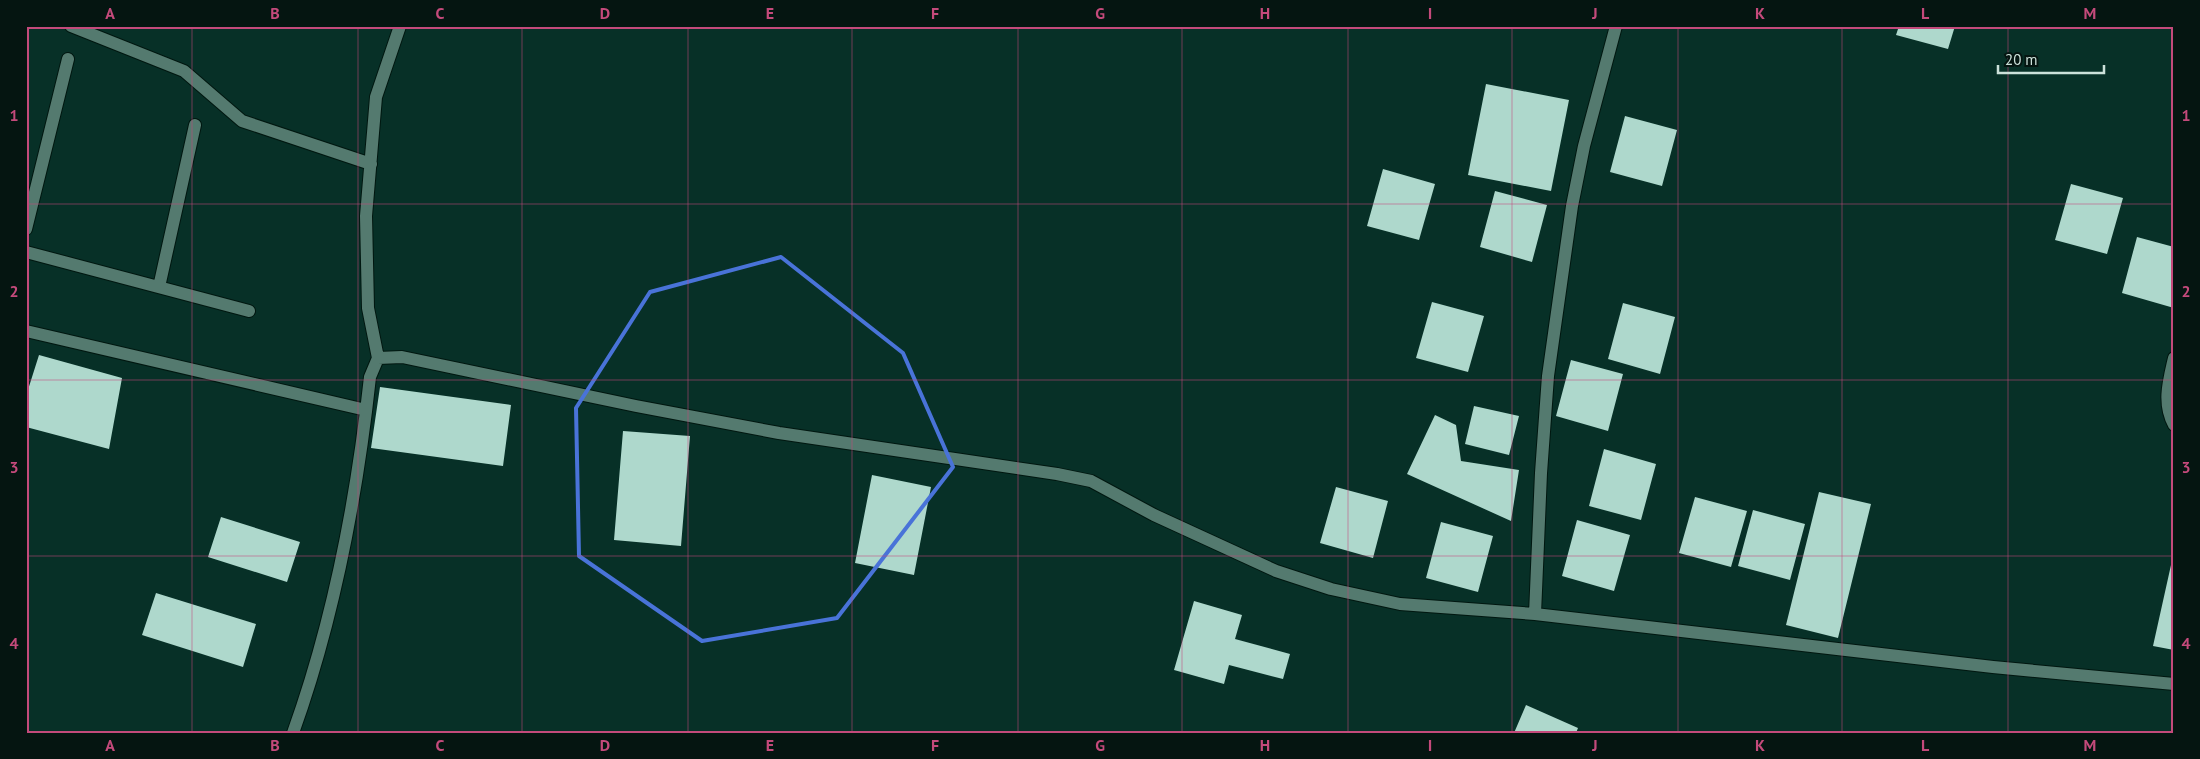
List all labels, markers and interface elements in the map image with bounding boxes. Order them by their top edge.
text: A [105,3,115,23]
text: B [270,3,280,23]
text: C [436,3,445,23]
text: D [600,3,610,23]
text: E [766,3,774,23]
text: F [931,3,939,23]
text: G [1095,3,1105,23]
text: H [1260,3,1270,23]
text: I [1428,3,1432,23]
text: J [1591,3,1598,23]
text: K [1755,3,1765,23]
text: L [1921,3,1930,23]
text: M [2084,3,2096,23]
scale bar [1998,42,2104,74]
text: 20 m [2005,50,2038,69]
text: 1 [9,105,19,125]
text: 1 [2181,105,2191,125]
text: 2 [9,281,19,301]
text: 2 [2181,281,2191,301]
text: 3 [9,457,19,477]
text: 3 [2181,457,2191,477]
text: 4 [9,633,19,653]
text: 4 [2181,633,2191,653]
text: A [105,735,115,755]
text: B [270,735,280,755]
text: C [436,735,445,755]
text: D [600,735,610,755]
text: E [766,735,774,755]
text: F [931,735,939,755]
text: G [1095,735,1105,755]
text: H [1260,735,1270,755]
text: I [1428,735,1432,755]
text: J [1591,735,1598,755]
text: K [1755,735,1765,755]
text: L [1921,735,1930,755]
text: M [2084,735,2096,755]

